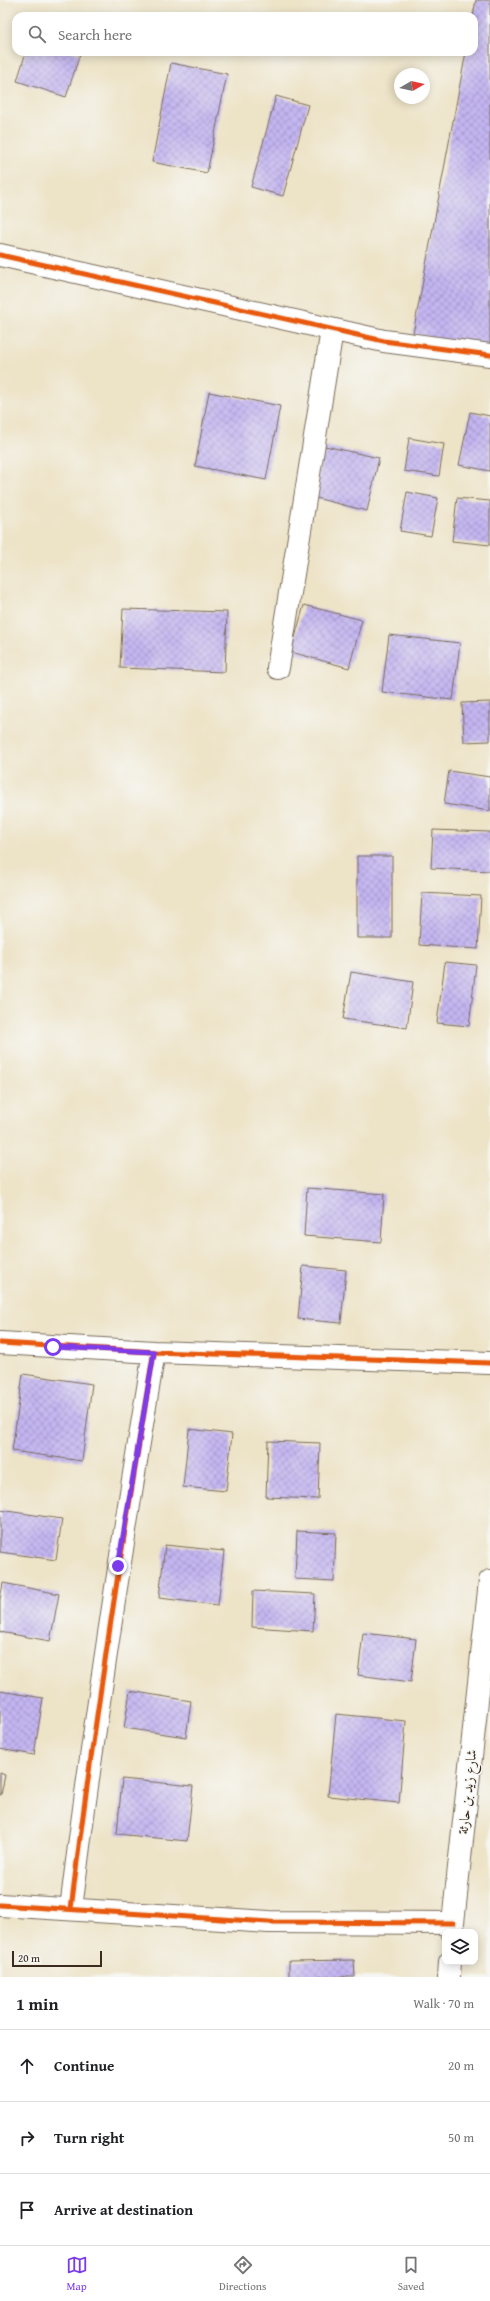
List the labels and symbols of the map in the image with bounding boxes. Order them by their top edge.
north arrow [394,68,430,104]
route start [44,1338,62,1356]
route end [109,1557,127,1575]
street label: شارع زيد بن حارثة [453,1749,483,1836]
scale bar [12,1949,102,1968]

